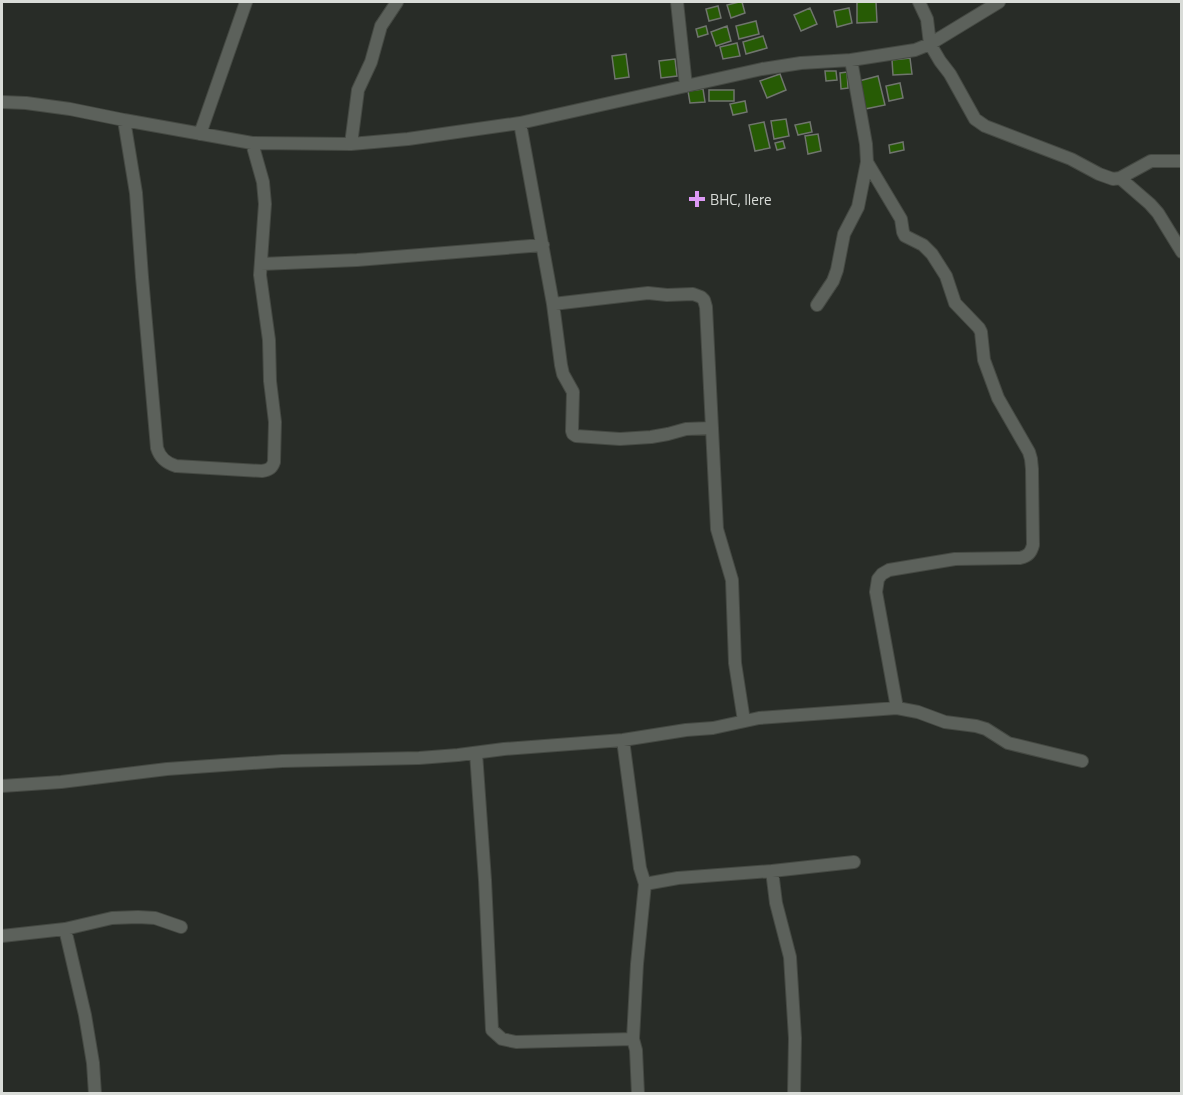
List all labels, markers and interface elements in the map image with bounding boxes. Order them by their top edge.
place label: BHC, Ilere [710,188,772,211]
marker: BHC, Ilere [688,190,706,208]

